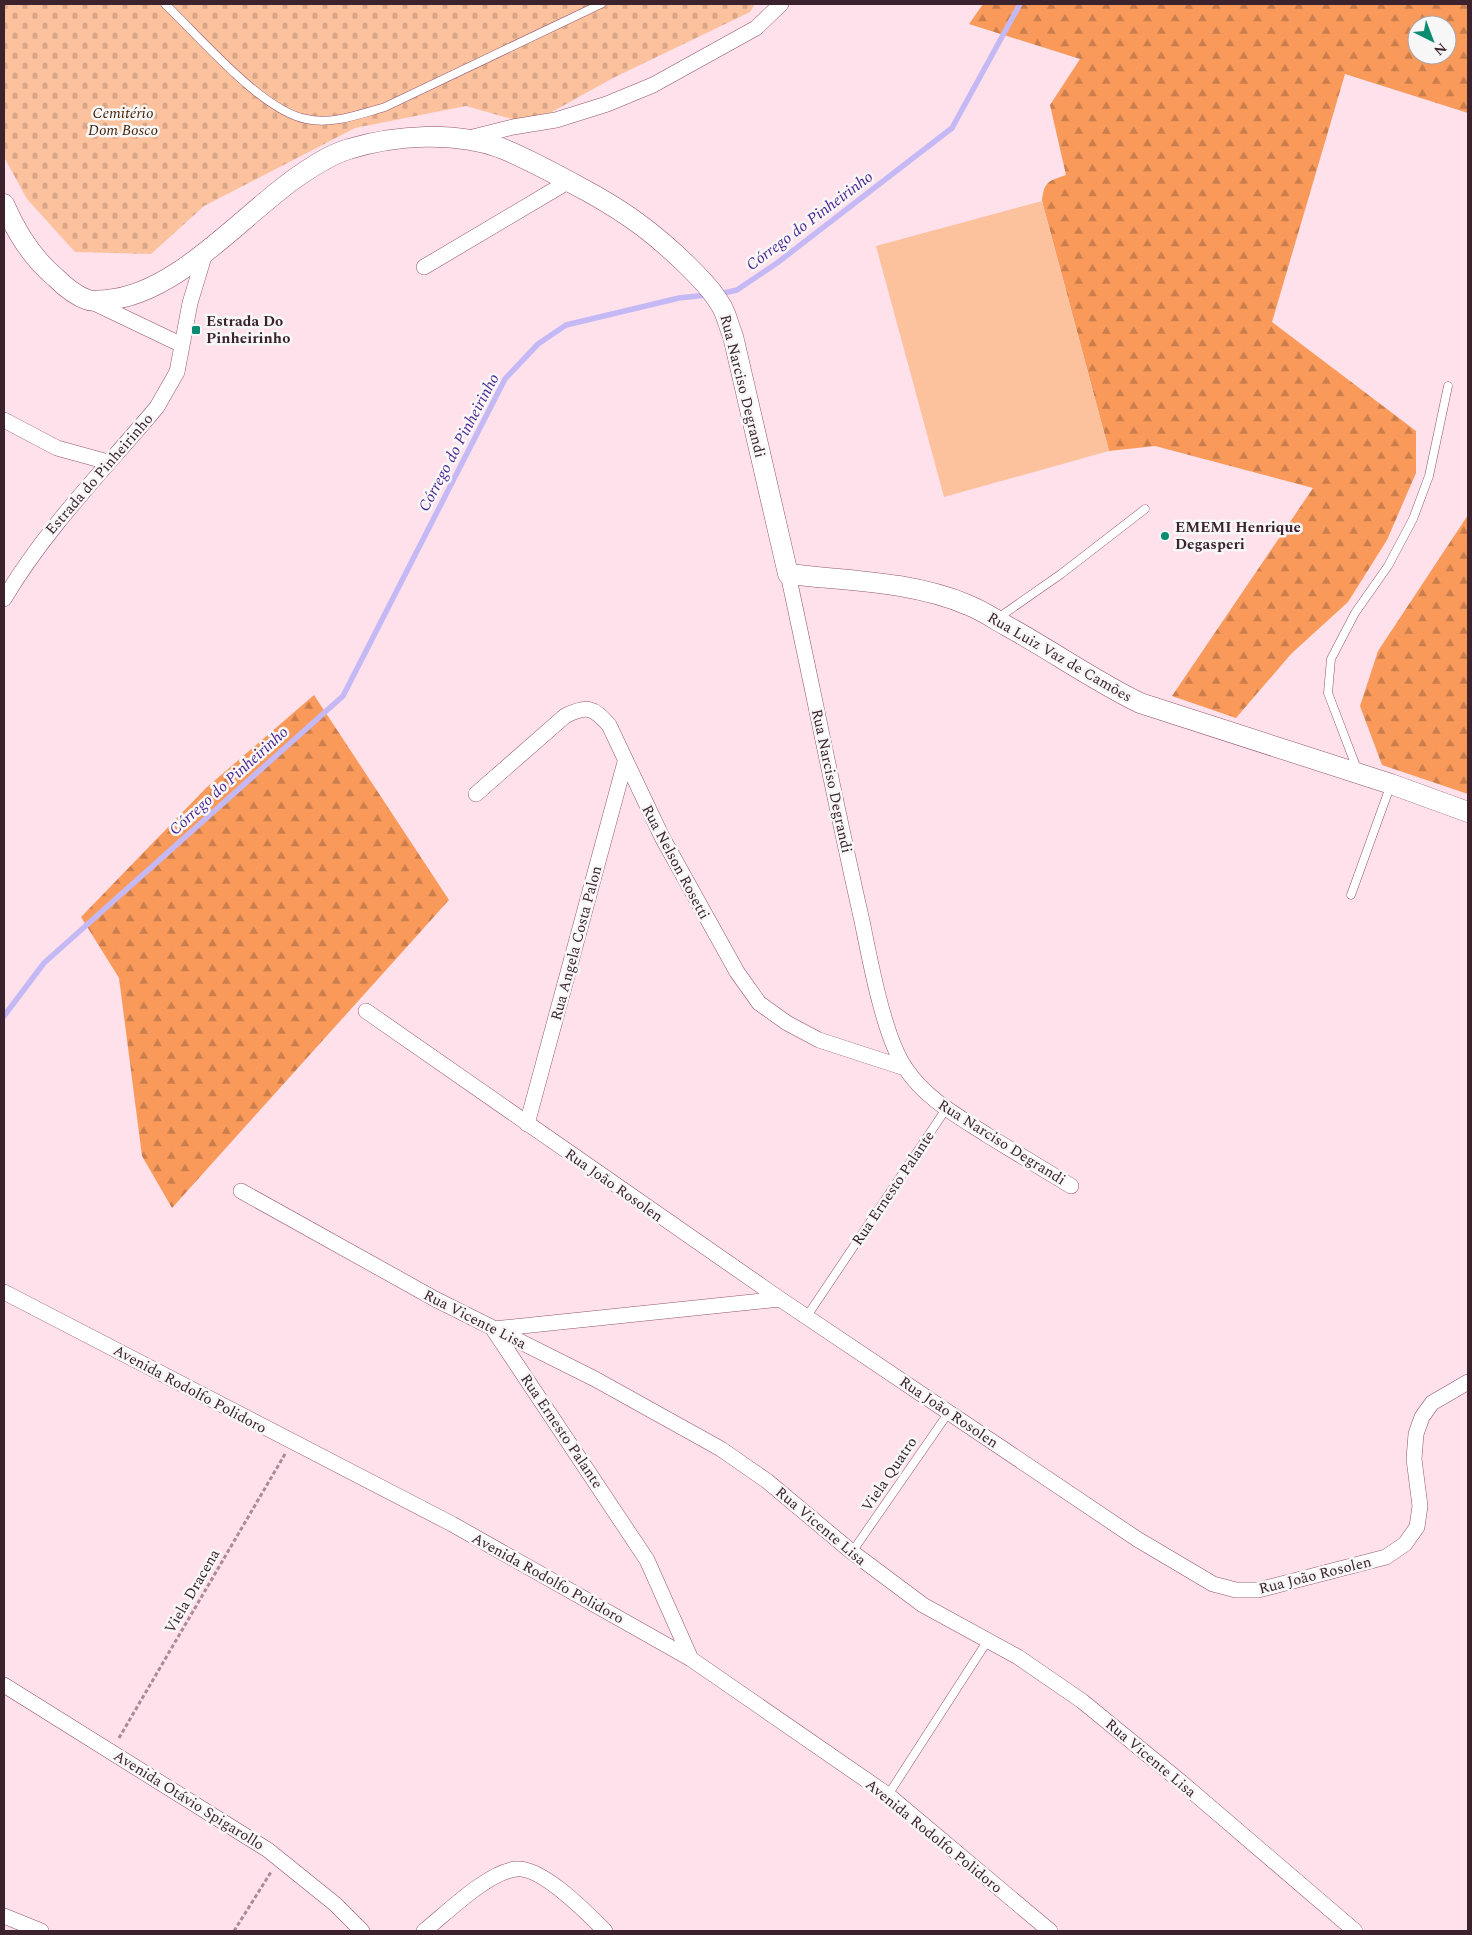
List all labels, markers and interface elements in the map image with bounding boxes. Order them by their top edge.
north arrow [1407,15,1457,65]
text: N [1429,38,1452,61]
park label: Cemitério Dom Bosco [88,102,158,142]
water label: Córrego do Pinheirinho [741,165,878,277]
place label: Estrada Do Pinheirinho [206,310,290,350]
street label: Rua Narciso Degrandi [714,312,771,460]
marker: Estrada Do Pinheirinho [190,324,202,336]
water label: Córrego do Pinheirinho [412,369,506,516]
street label: Estrada do Pinheirinho [40,408,159,540]
place label: EMEMI Henrique Degasperi [1175,516,1301,556]
marker: EMEMI Henrique Degasperi [1159,530,1171,542]
street label: Rua Luiz Vaz de Camões [983,606,1136,708]
street label: Rua Narciso Degrandi [805,707,858,855]
water label: Córrego do Pinheirinho [164,720,294,841]
street label: Rua Nelson Rosetti [636,801,716,924]
street label: Rua Angela Costa Palon [545,863,608,1023]
street label: Rua Narciso Degrandi [933,1094,1070,1191]
street label: Rua Ernesto Palante [846,1126,940,1250]
street label: Rua João Rosolen [560,1143,668,1228]
street label: Rua Vicente Lisa [419,1284,531,1356]
street label: Avenida Rodolfo Polidoro [109,1339,271,1440]
street label: Rua Ernesto Palante [515,1369,609,1493]
street label: Rua João Rosolen [894,1371,1003,1454]
street label: Viela Quatro [856,1432,923,1516]
street label: Rua Vicente Lisa [770,1481,872,1572]
street label: Avenida Rodolfo Polidoro [467,1527,628,1630]
street label: Viela Dracena [159,1544,226,1638]
street label: Rua João Rosolen [1256,1550,1374,1601]
street label: Rua Vicente Lisa [1100,1713,1202,1804]
street label: Avenida Otávio Spigarollo [109,1745,269,1856]
street label: Avenida Rodolfo Polidoro [860,1774,1007,1899]

